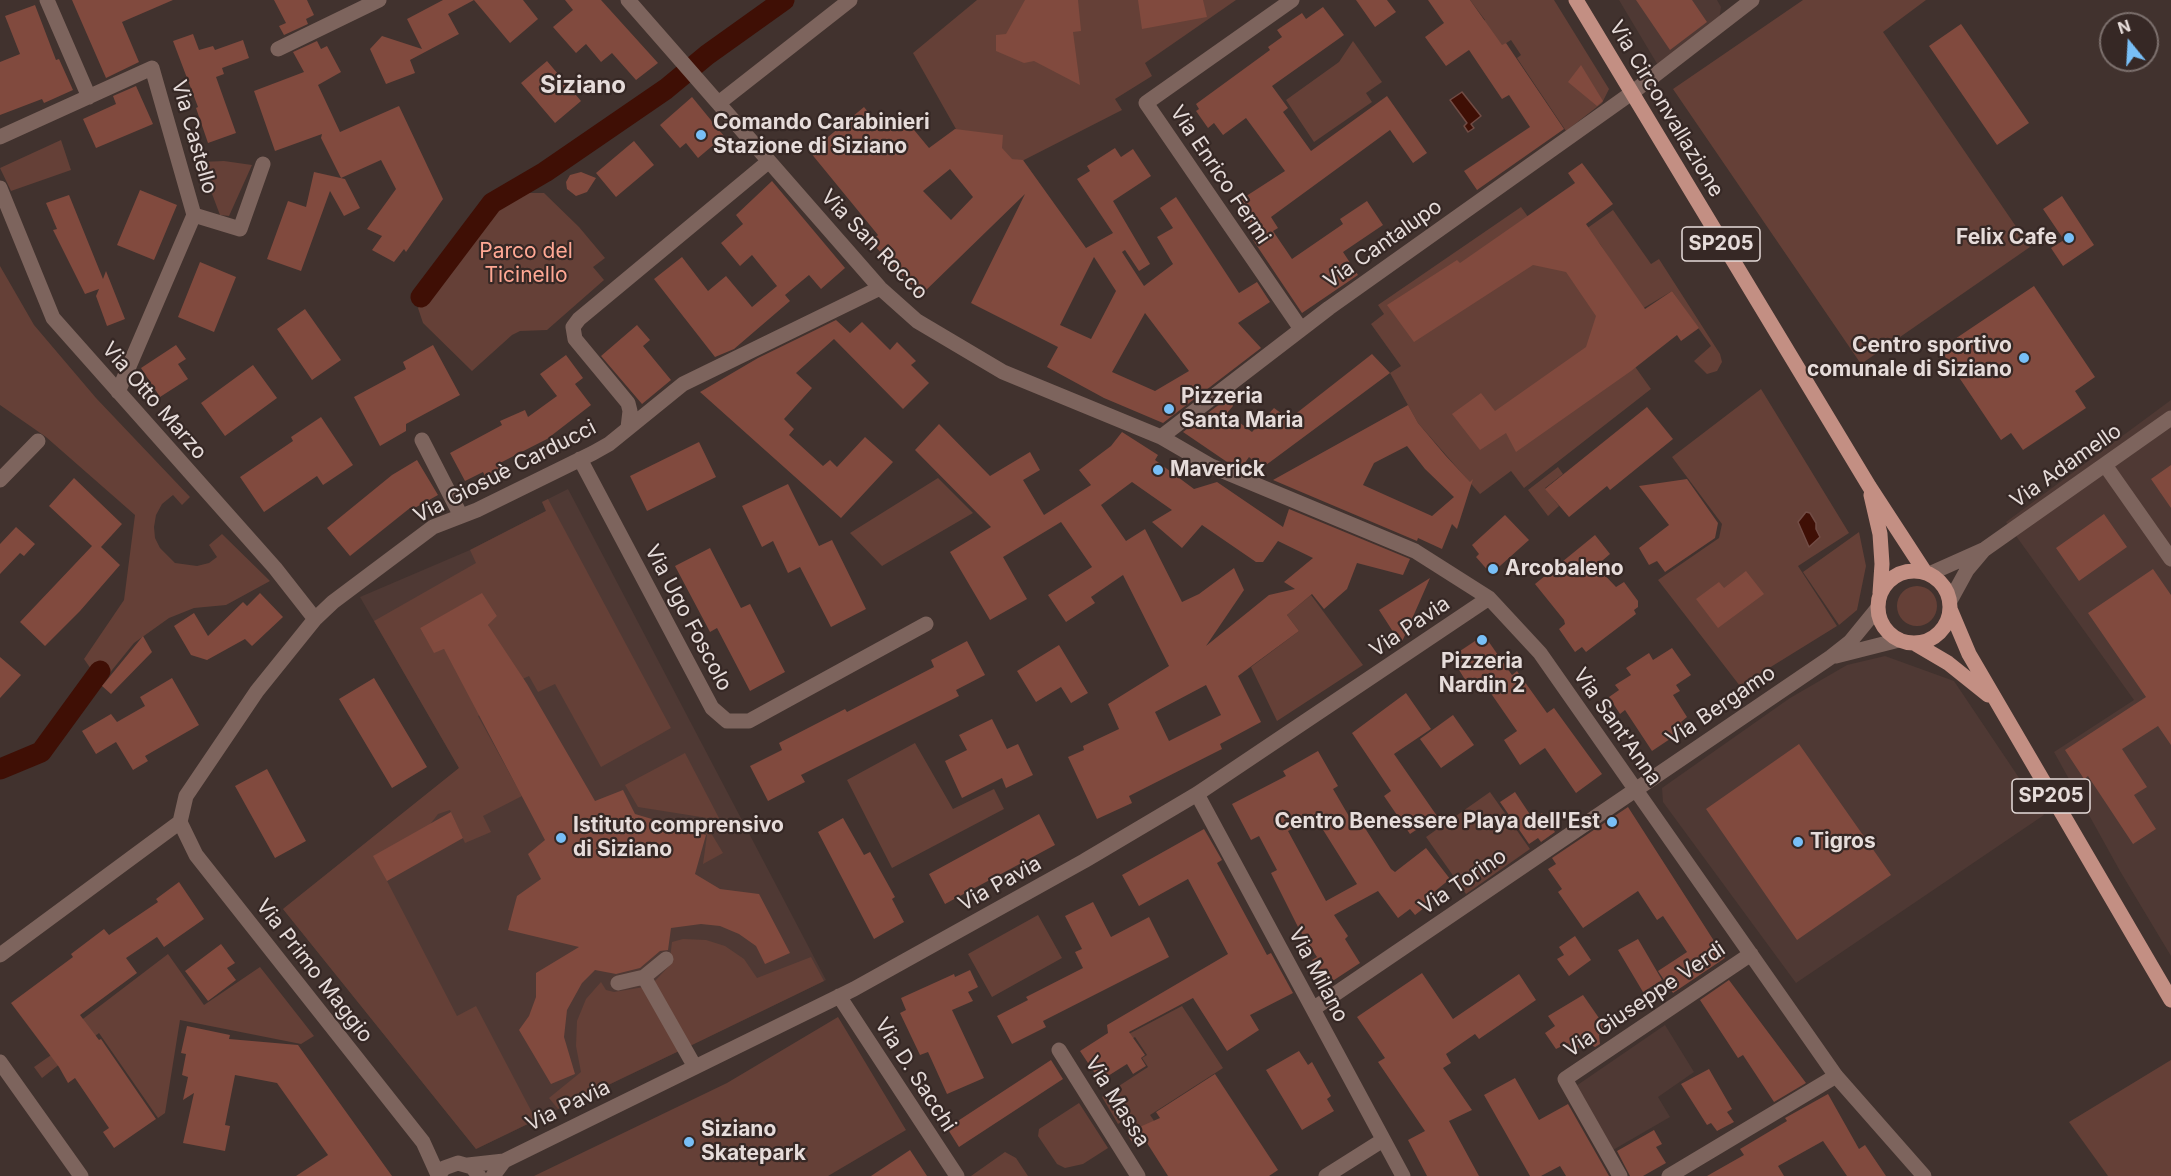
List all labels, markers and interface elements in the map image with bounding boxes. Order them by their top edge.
north arrow [2099,12,2159,72]
text: N [2115,15,2133,38]
street label: Via Circonvallazione [1603,16,1729,202]
district label: Siziano [540,72,626,100]
street label: Via Castello [166,77,222,197]
street label: Via Enrico Fermi [1164,101,1276,249]
place label: Comando Carabinieri Stazione di Siziano [713,110,930,160]
marker: Comando Carabinieri Stazione di Siziano [694,128,708,142]
street label: Via San Rocco [815,185,933,305]
street label: Via Cantalupo [1319,194,1447,294]
place label: Felix Cafe [1956,225,2057,251]
road number: SP205 [1682,227,1760,261]
marker: Felix Cafe [2062,231,2076,245]
park label: Parco del Ticinello [479,239,573,289]
place label: Centro sportivo comunale di Siziano [1807,333,2012,383]
street label: Via Otto Marzo [96,337,212,465]
marker: Centro sportivo comunale di Siziano [2017,351,2031,365]
place label: Pizzeria Santa Maria [1181,384,1303,434]
marker: Pizzeria Santa Maria [1162,402,1176,416]
street label: Via Giosuè Carducci [410,415,600,529]
street label: Via Adamello [2006,418,2126,514]
place label: Maverick [1170,457,1265,483]
marker: Maverick [1151,463,1165,477]
street label: Via Ugo Foscolo [639,541,737,695]
place label: Arcobaleno [1505,556,1624,582]
marker: Arcobaleno [1486,562,1500,576]
street label: Via Pavia [1365,591,1455,663]
marker: Pizzeria Nardin 2 [1475,633,1489,647]
place label: Pizzeria Nardin 2 [1439,649,1525,699]
street label: Via Bergamo [1662,660,1780,752]
street label: Via Sant'Anna [1567,663,1667,791]
road number: SP205 [2012,779,2090,813]
place label: Centro Benessere Playa dell'Est [1275,809,1600,835]
place label: Istituto comprensivo di Siziano [573,813,784,863]
marker: Centro Benessere Playa dell'Est [1605,815,1619,829]
place label: Tigros [1810,829,1876,855]
marker: Istituto comprensivo di Siziano [554,831,568,845]
marker: Tigros [1791,835,1805,849]
street label: Via Torino [1414,844,1512,920]
street label: Via Pavia [954,851,1046,917]
street label: Via Primo Maggio [250,894,378,1048]
street label: Via Milano [1283,924,1353,1026]
street label: Via Giuseppe Verdi [1560,937,1730,1063]
street label: Via D. Sacchi [869,1014,961,1136]
street label: Via Massa [1079,1052,1155,1152]
street label: Via Pavia [522,1075,614,1137]
place label: Siziano Skatepark [701,1117,806,1167]
marker: Siziano Skatepark [682,1135,696,1149]

